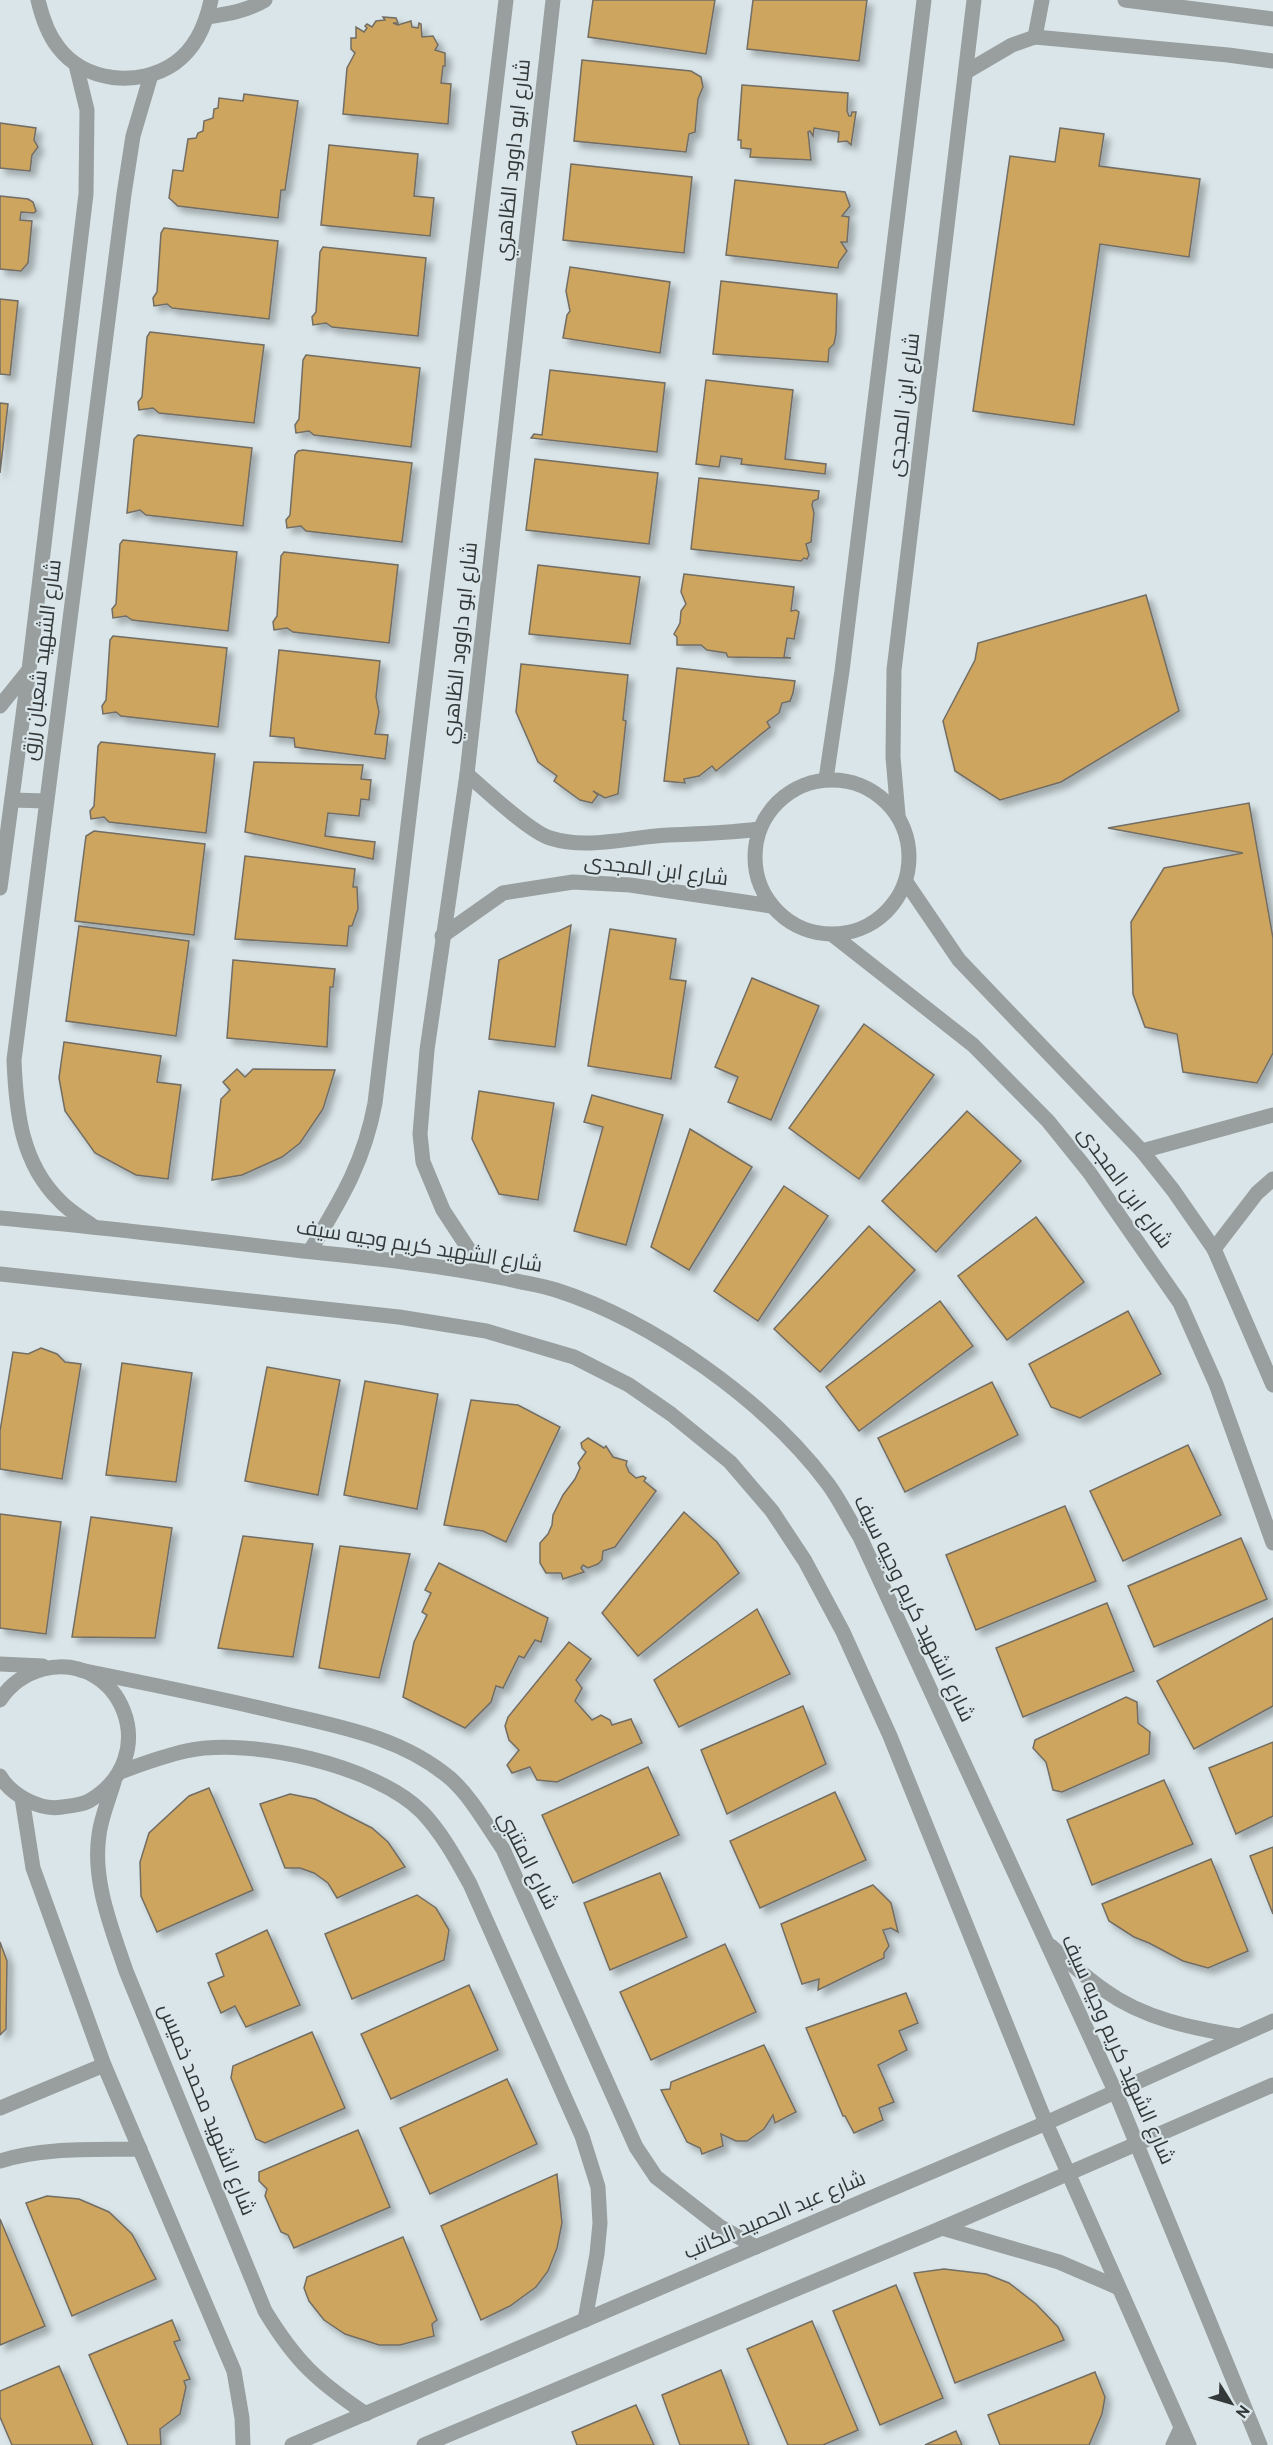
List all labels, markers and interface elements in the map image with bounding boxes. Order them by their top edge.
street label: شارع ابو داوود الظاهري [490,58,539,262]
street label: شارع ابن المجدى [883,331,927,479]
street label: شارع ابو داوود الظاهري [437,541,486,745]
street label: شارع الشهيد شعبان رزق [17,558,69,762]
street label: شارع ابن المجدى [582,849,730,893]
street label: شارع ابن المجدى [1071,1121,1177,1255]
street label: شارع الشهيد كريم وجيه سيف [294,1214,544,1280]
street label: شارع الشهيد كريم وجيه سيف [846,1491,980,1727]
street label: شارع المتنبي [490,1807,563,1915]
street label: شارع الشهيد كريم وجيه سيف [1054,1931,1180,2169]
street label: شارع الشهيد محمد خميس [151,2000,261,2220]
street label: شارع عبد الحميد الكاتب [680,2165,870,2267]
north arrow [1201,2373,1261,2433]
text: N [1230,2400,1253,2421]

